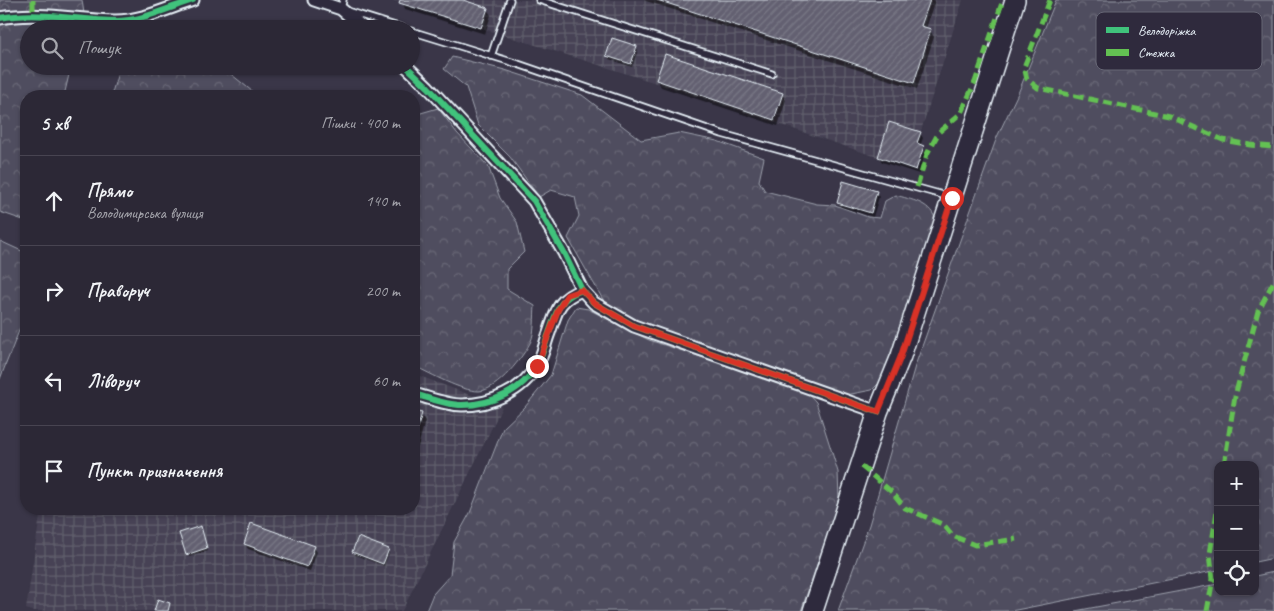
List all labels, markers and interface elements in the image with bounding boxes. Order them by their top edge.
legend [1096,12,1262,70]
search box [20,20,420,75]
text: Велодоріжка [1138,22,1196,39]
icon: search [38,34,66,62]
text: Пошук [78,36,120,60]
text: Стежка [1138,44,1176,61]
text: 5 хв [40,110,68,136]
text: Пішки · 400 m [321,113,400,133]
text: Прямо [87,179,132,203]
icon: ahead [40,187,68,215]
route start [941,187,964,210]
text: 140 m [366,191,400,211]
text: Володимирська вулиця [87,203,203,223]
icon: right [40,277,68,305]
text: Праворуч [87,279,149,303]
text: 200 m [366,281,400,301]
route end [526,355,549,378]
icon: left [40,367,68,395]
text: Ліворуч [87,369,139,393]
text: 60 m [373,371,400,391]
icon: arrive [40,457,68,485]
text: Пункт призначення [87,459,222,483]
map controls [1214,461,1259,596]
button: + [1214,461,1259,506]
button: − [1214,506,1259,551]
button: locate [1214,551,1259,596]

